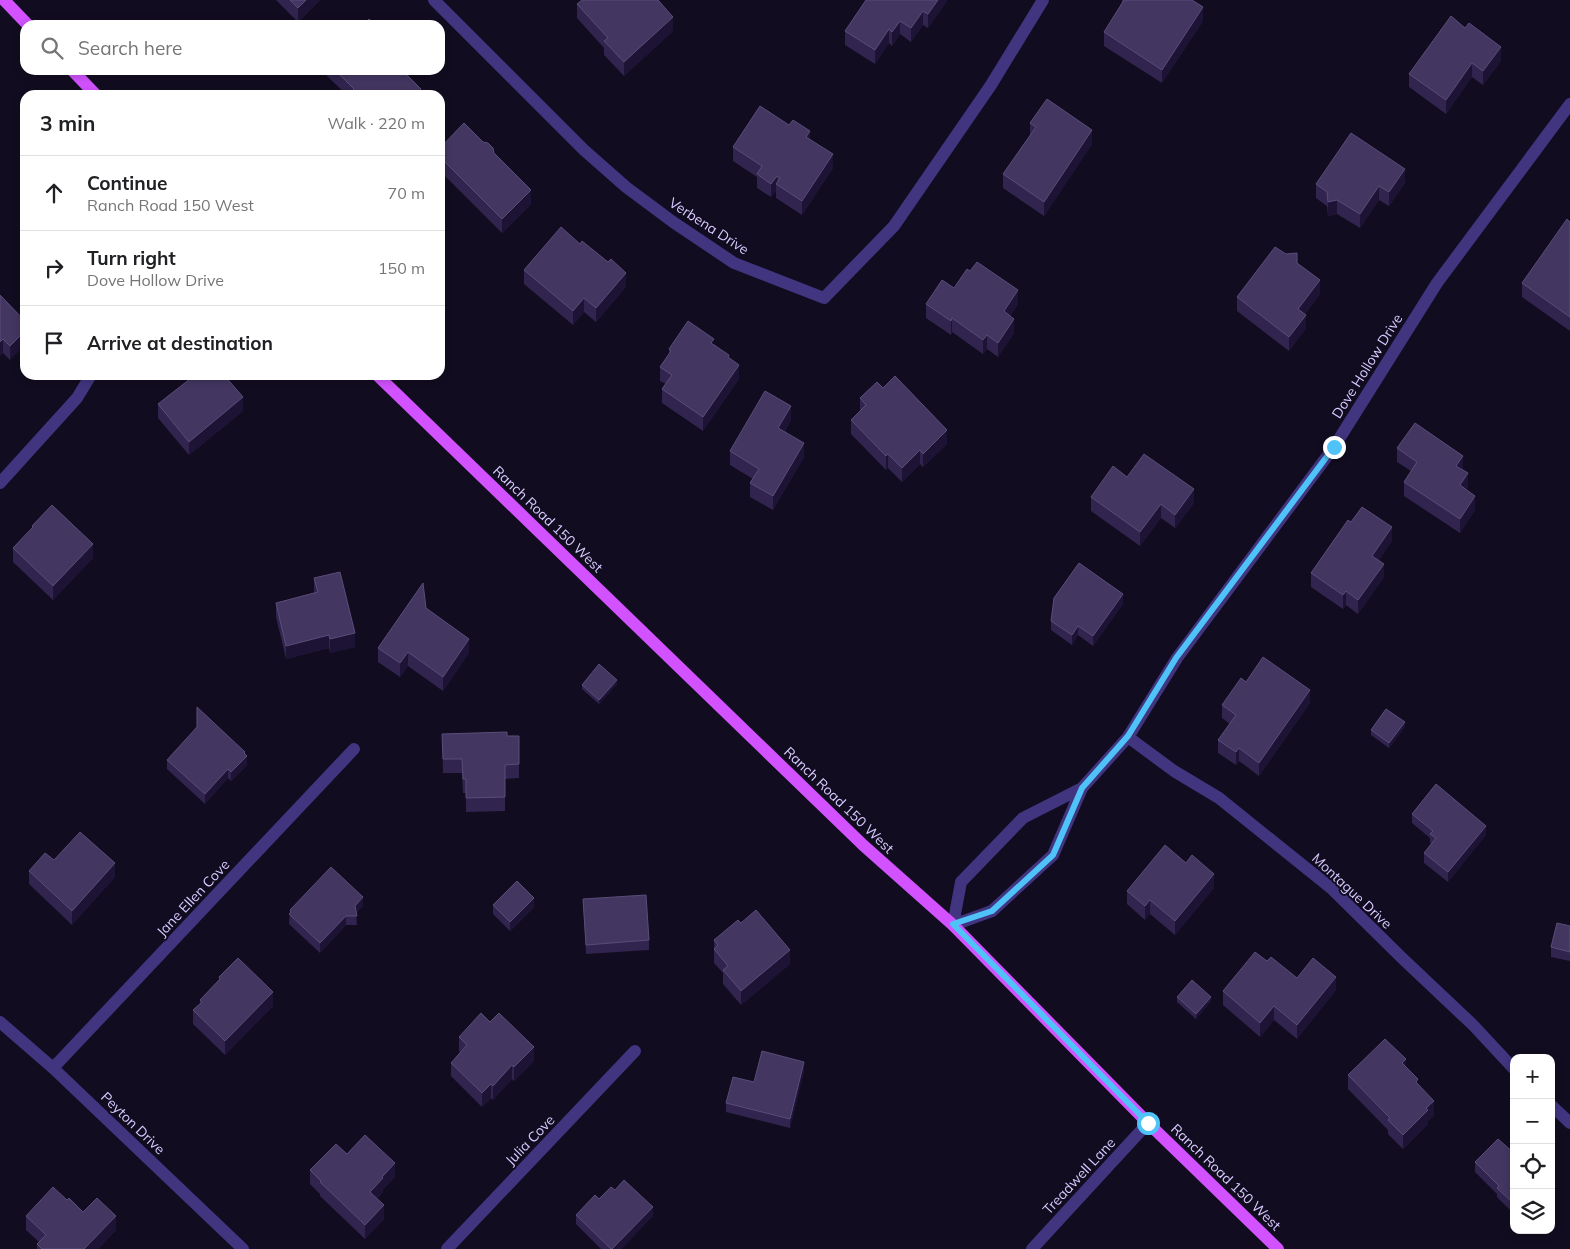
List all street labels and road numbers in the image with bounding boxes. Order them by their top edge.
street label: Verbena Drive [666,193,752,259]
street label: Dove Hollow Drive [1328,310,1406,422]
street label: Ranch Road 150 West [489,462,607,576]
street label: Ranch Road 150 West [780,743,898,857]
street label: Montague Drive [1308,849,1396,933]
street label: Jane Ellen Cove [153,856,233,940]
street label: Peyton Drive [97,1088,169,1158]
street label: Julia Cove [502,1111,558,1169]
street label: Ranch Road 150 West [1167,1120,1285,1234]
street label: Treadwell Lane [1039,1134,1119,1218]

